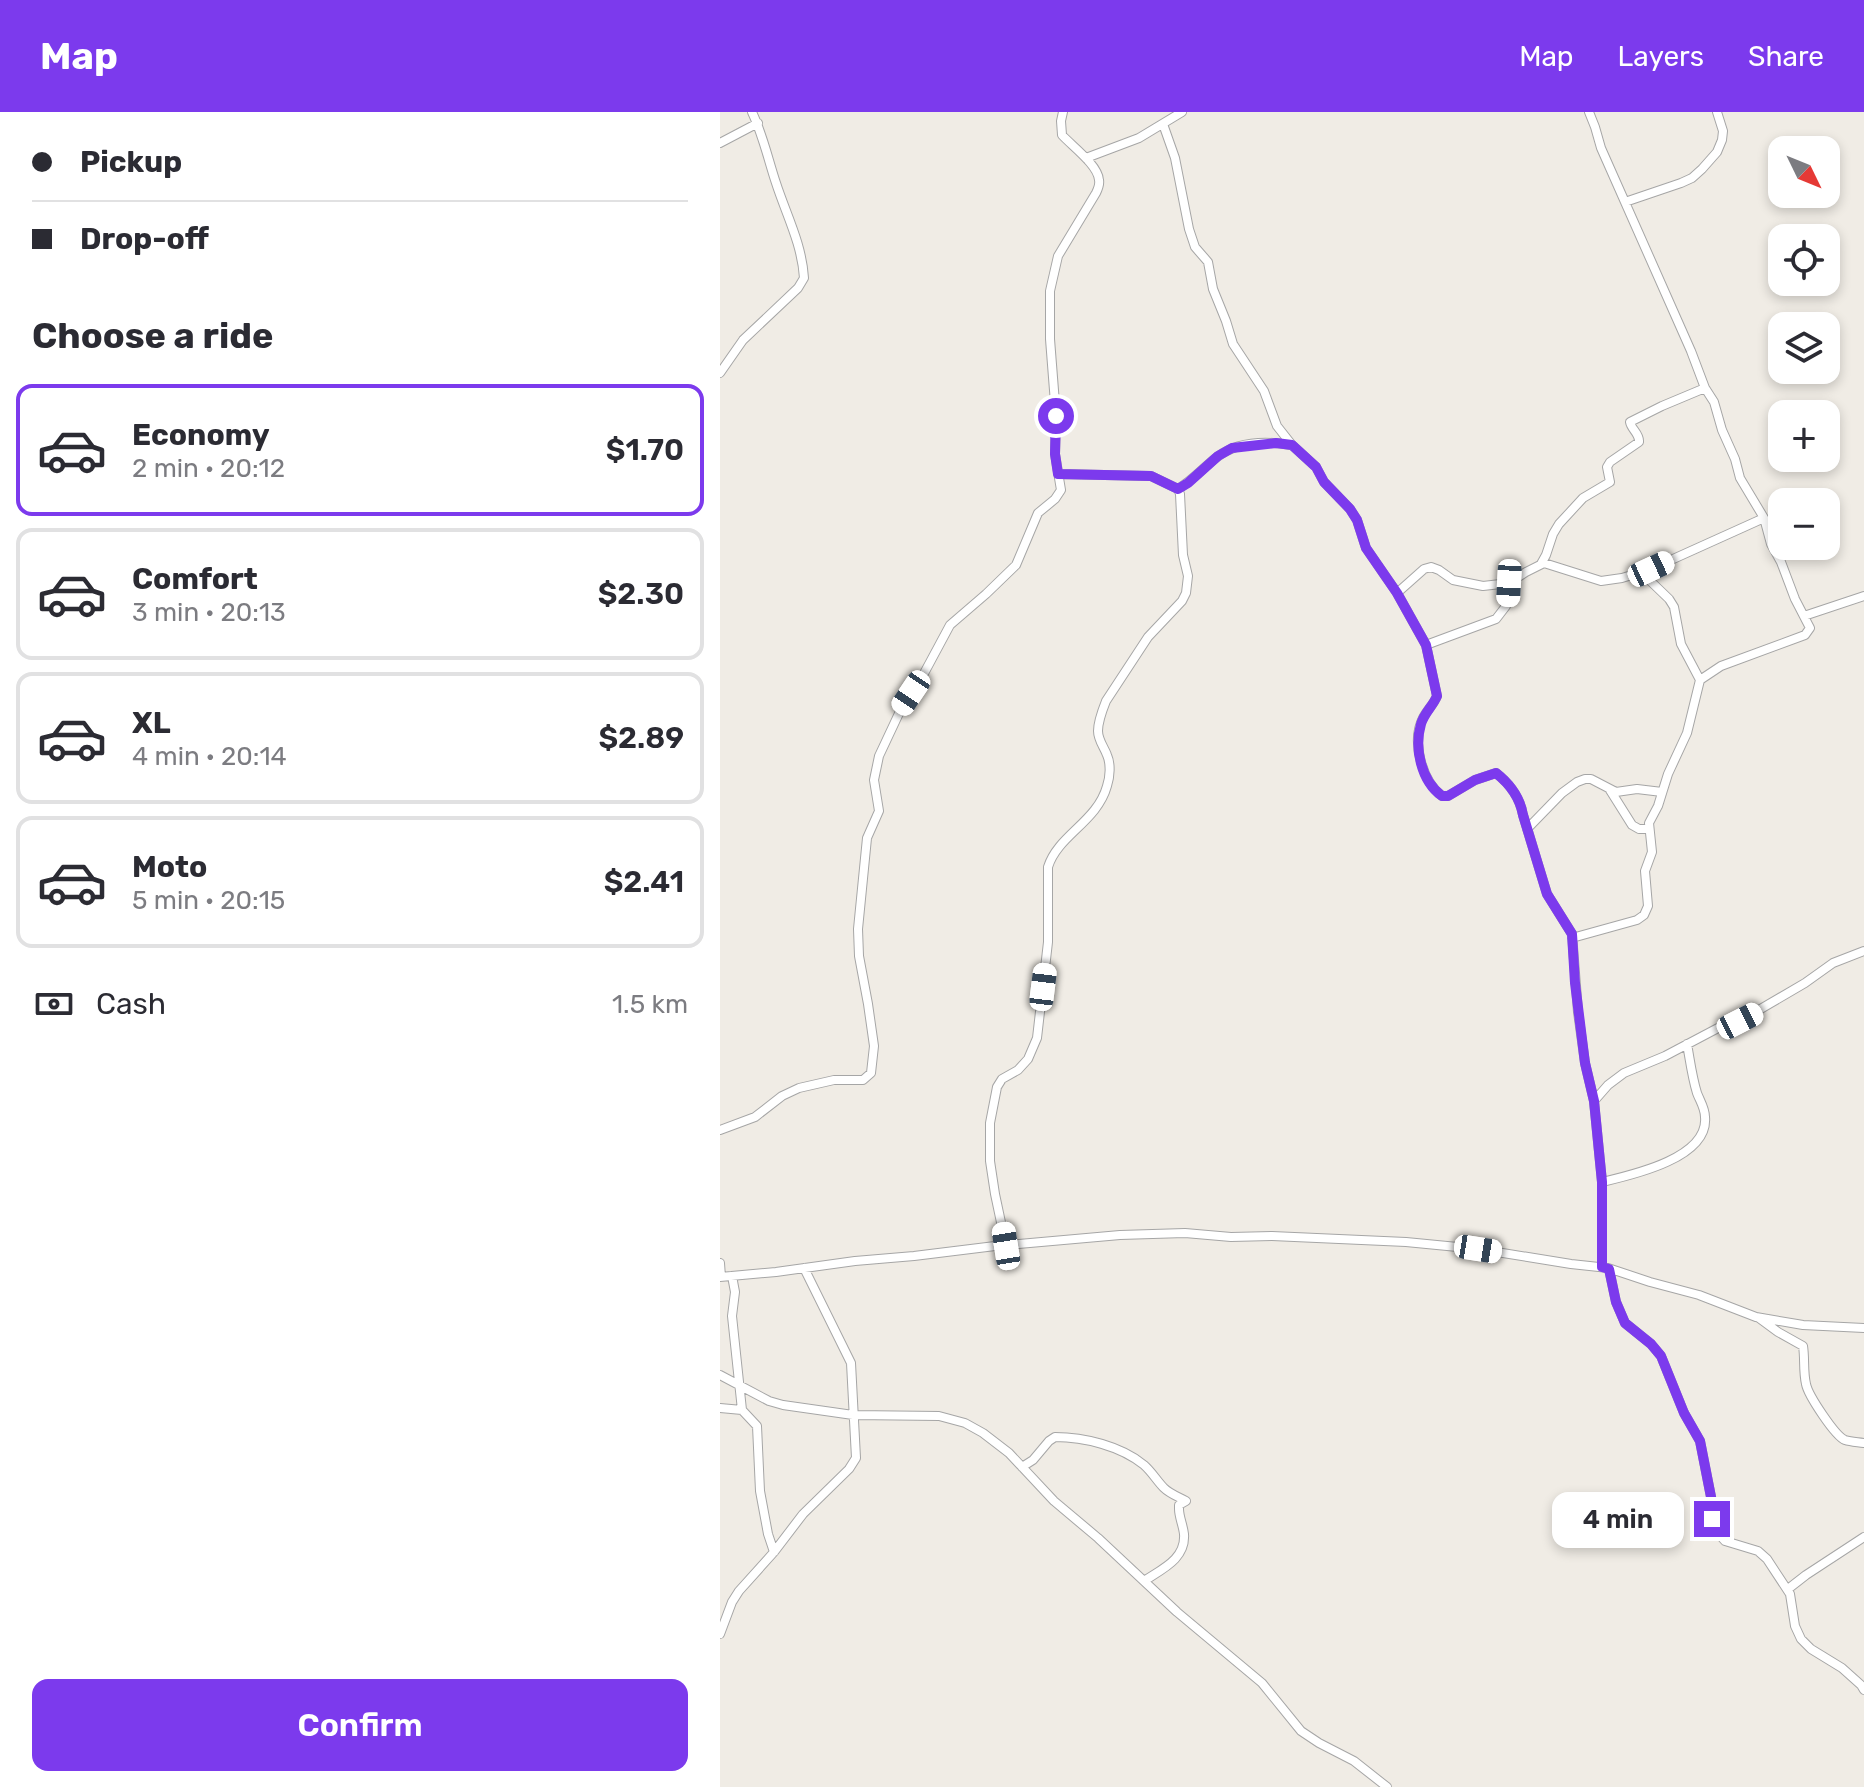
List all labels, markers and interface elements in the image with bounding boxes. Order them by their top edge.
text: Map [40,33,118,79]
text: Map [1519,40,1574,73]
text: Layers [1618,40,1704,73]
text: Share [1748,40,1824,73]
north arrow [1768,136,1840,208]
map controls [1768,136,1840,560]
text: Pickup [80,144,182,180]
text: Drop-off [80,221,209,257]
button: locate [1768,224,1840,296]
button: layers [1768,312,1840,384]
text: Choose a ride [32,314,273,357]
route start [1038,398,1074,434]
button: + [1768,400,1840,472]
icon: car [36,414,108,486]
text: Economy [132,417,270,453]
text: $1.70 [606,432,684,468]
text: 2 min · 20:12 [132,453,285,484]
button: − [1768,488,1840,560]
car [1624,548,1678,590]
icon: car [36,558,108,630]
car [1496,558,1522,608]
text: Comfort [132,561,258,597]
text: $2.30 [598,576,684,612]
text: 3 min · 20:13 [132,597,286,628]
car [888,666,934,720]
icon: car [36,702,108,774]
text: XL [132,705,171,741]
text: $2.89 [598,720,684,756]
text: 4 min · 20:14 [132,741,287,772]
icon: car [36,846,108,918]
text: Moto [132,849,207,885]
text: $2.41 [604,864,684,900]
text: 5 min · 20:15 [132,885,285,916]
car [1028,962,1058,1012]
icon: cash [32,982,76,1026]
text: Cash [96,986,166,1022]
text: 1.5 km [612,989,688,1020]
car [1713,999,1767,1043]
car [990,1220,1022,1272]
car [1452,1233,1504,1265]
callout: 4 min [1552,1491,1684,1547]
route end [1694,1501,1730,1537]
text: 4 min [1583,1504,1653,1535]
button: Confirm [32,1679,688,1771]

